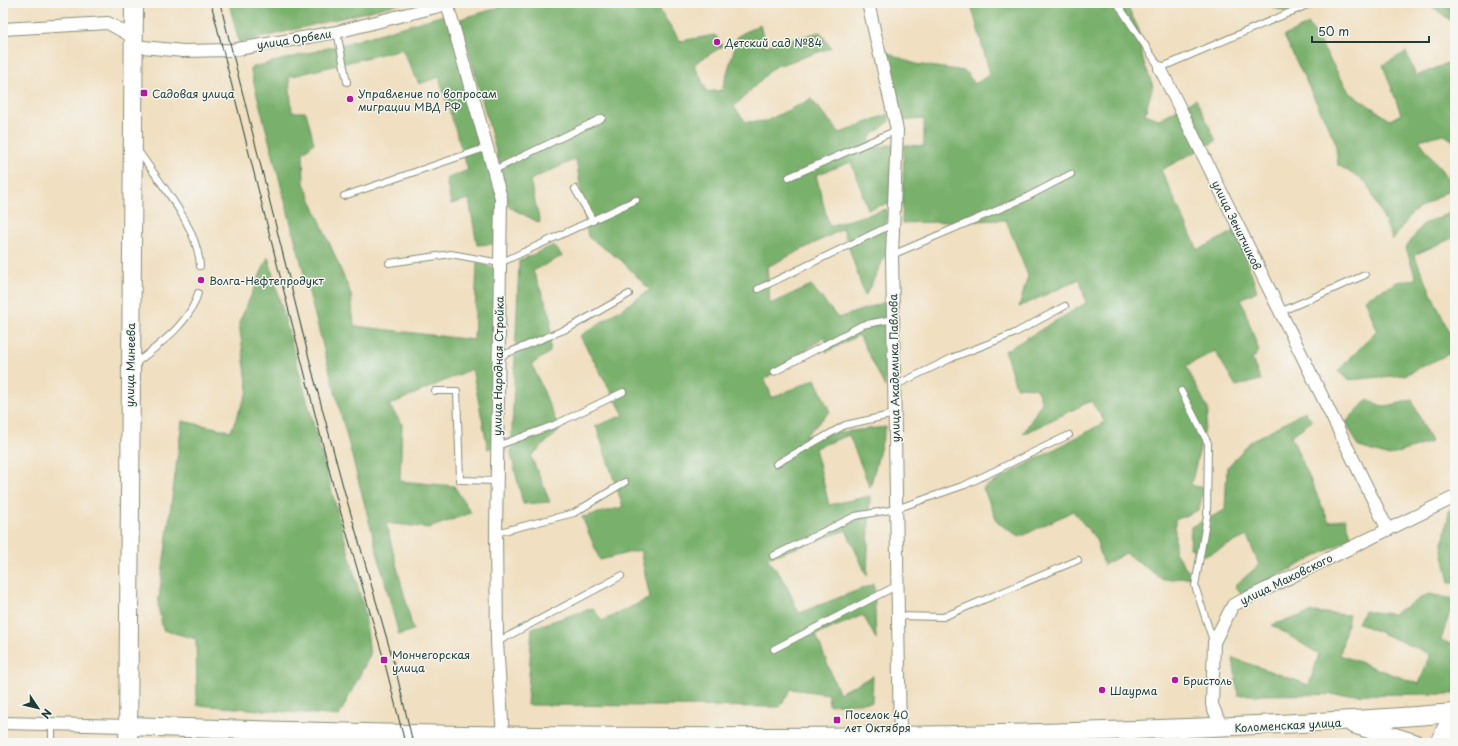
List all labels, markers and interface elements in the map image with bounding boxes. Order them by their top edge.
scale bar [1312,18,1429,44]
text: 50 m [1318,22,1349,40]
street label: улица Орбели [255,25,333,53]
place label: Детский сад №84 [724,34,822,51]
marker: Детский сад №84 [712,37,722,47]
place label: Садовая улица [152,85,235,102]
place label: Управление по вопросам миграции МВД РФ [358,85,497,115]
marker: Садовая улица [139,88,149,98]
marker: Управление по вопросам миграции МВД РФ [345,94,355,104]
street label: улица Зенитчиков [1208,177,1266,273]
place label: Волга-Нефтепродукт [209,272,325,289]
marker: Волга-Нефтепродукт [196,275,206,285]
street label: улица Академика Павлова [884,294,904,442]
street label: улица Народная Стройка [488,296,508,436]
street label: улица Минеева [121,323,139,407]
street label: улица Маковского [1237,549,1335,609]
place label: Мончегорская улица [392,646,470,676]
marker: Мончегорская улица [379,655,389,665]
place label: Бристоль [1183,672,1232,689]
marker: Бристоль [1170,675,1180,685]
place label: Шаурма [1110,682,1158,699]
marker: Шаурма [1097,685,1107,695]
north arrow [18,688,58,728]
text: N [37,706,56,723]
place label: Поселок 40 лет Октября [844,706,911,736]
street label: Коломенская улица [1234,714,1342,736]
marker: Поселок 40 лет Октября [832,715,842,725]

